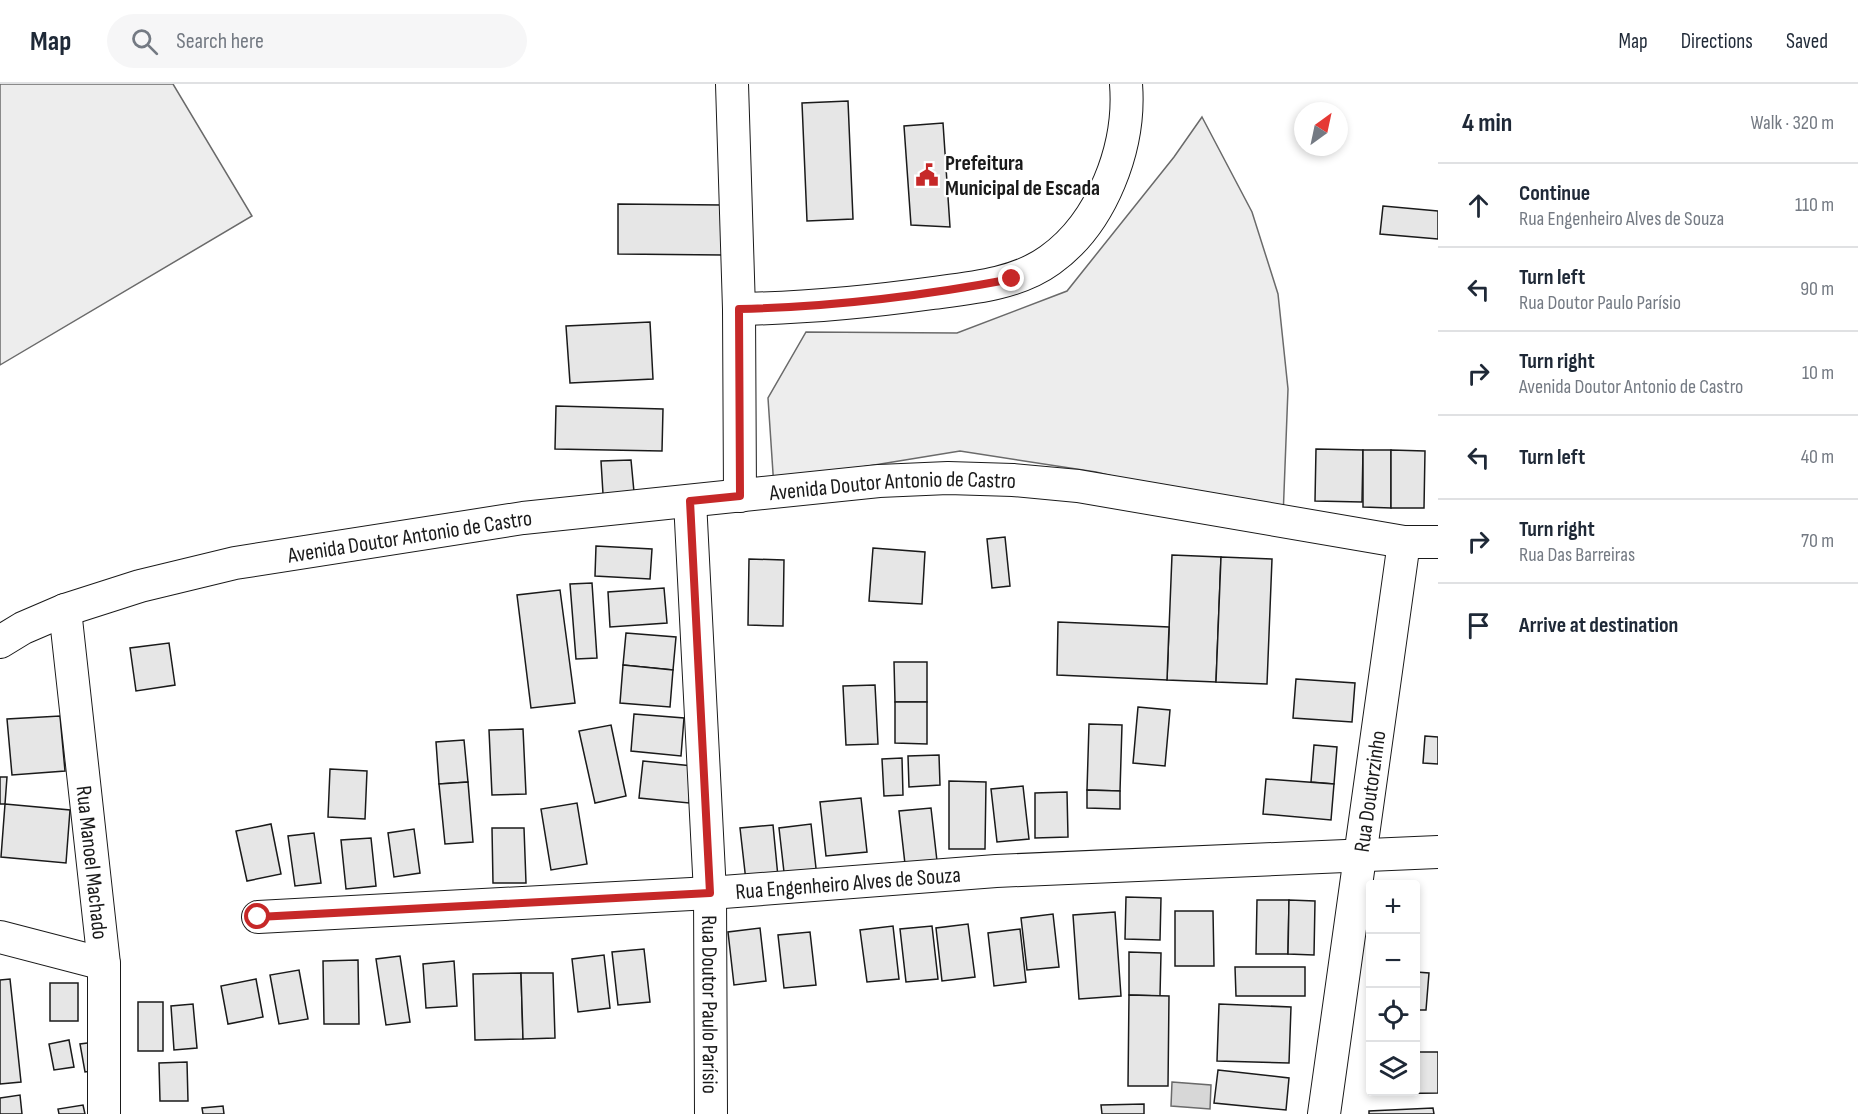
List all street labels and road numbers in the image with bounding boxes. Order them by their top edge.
street label: Avenida Doutor Antonio de Castro [767,466,1016,507]
street label: Avenida Doutor Antonio de Castro [285,505,533,570]
street label: Rua Doutorzinho [1349,729,1392,854]
street label: Rua Manoel Machado [69,784,113,941]
street label: Rua Engenheiro Alves de Souza [734,862,962,906]
street label: Rua Doutor Paulo Parísio [695,915,723,1094]

